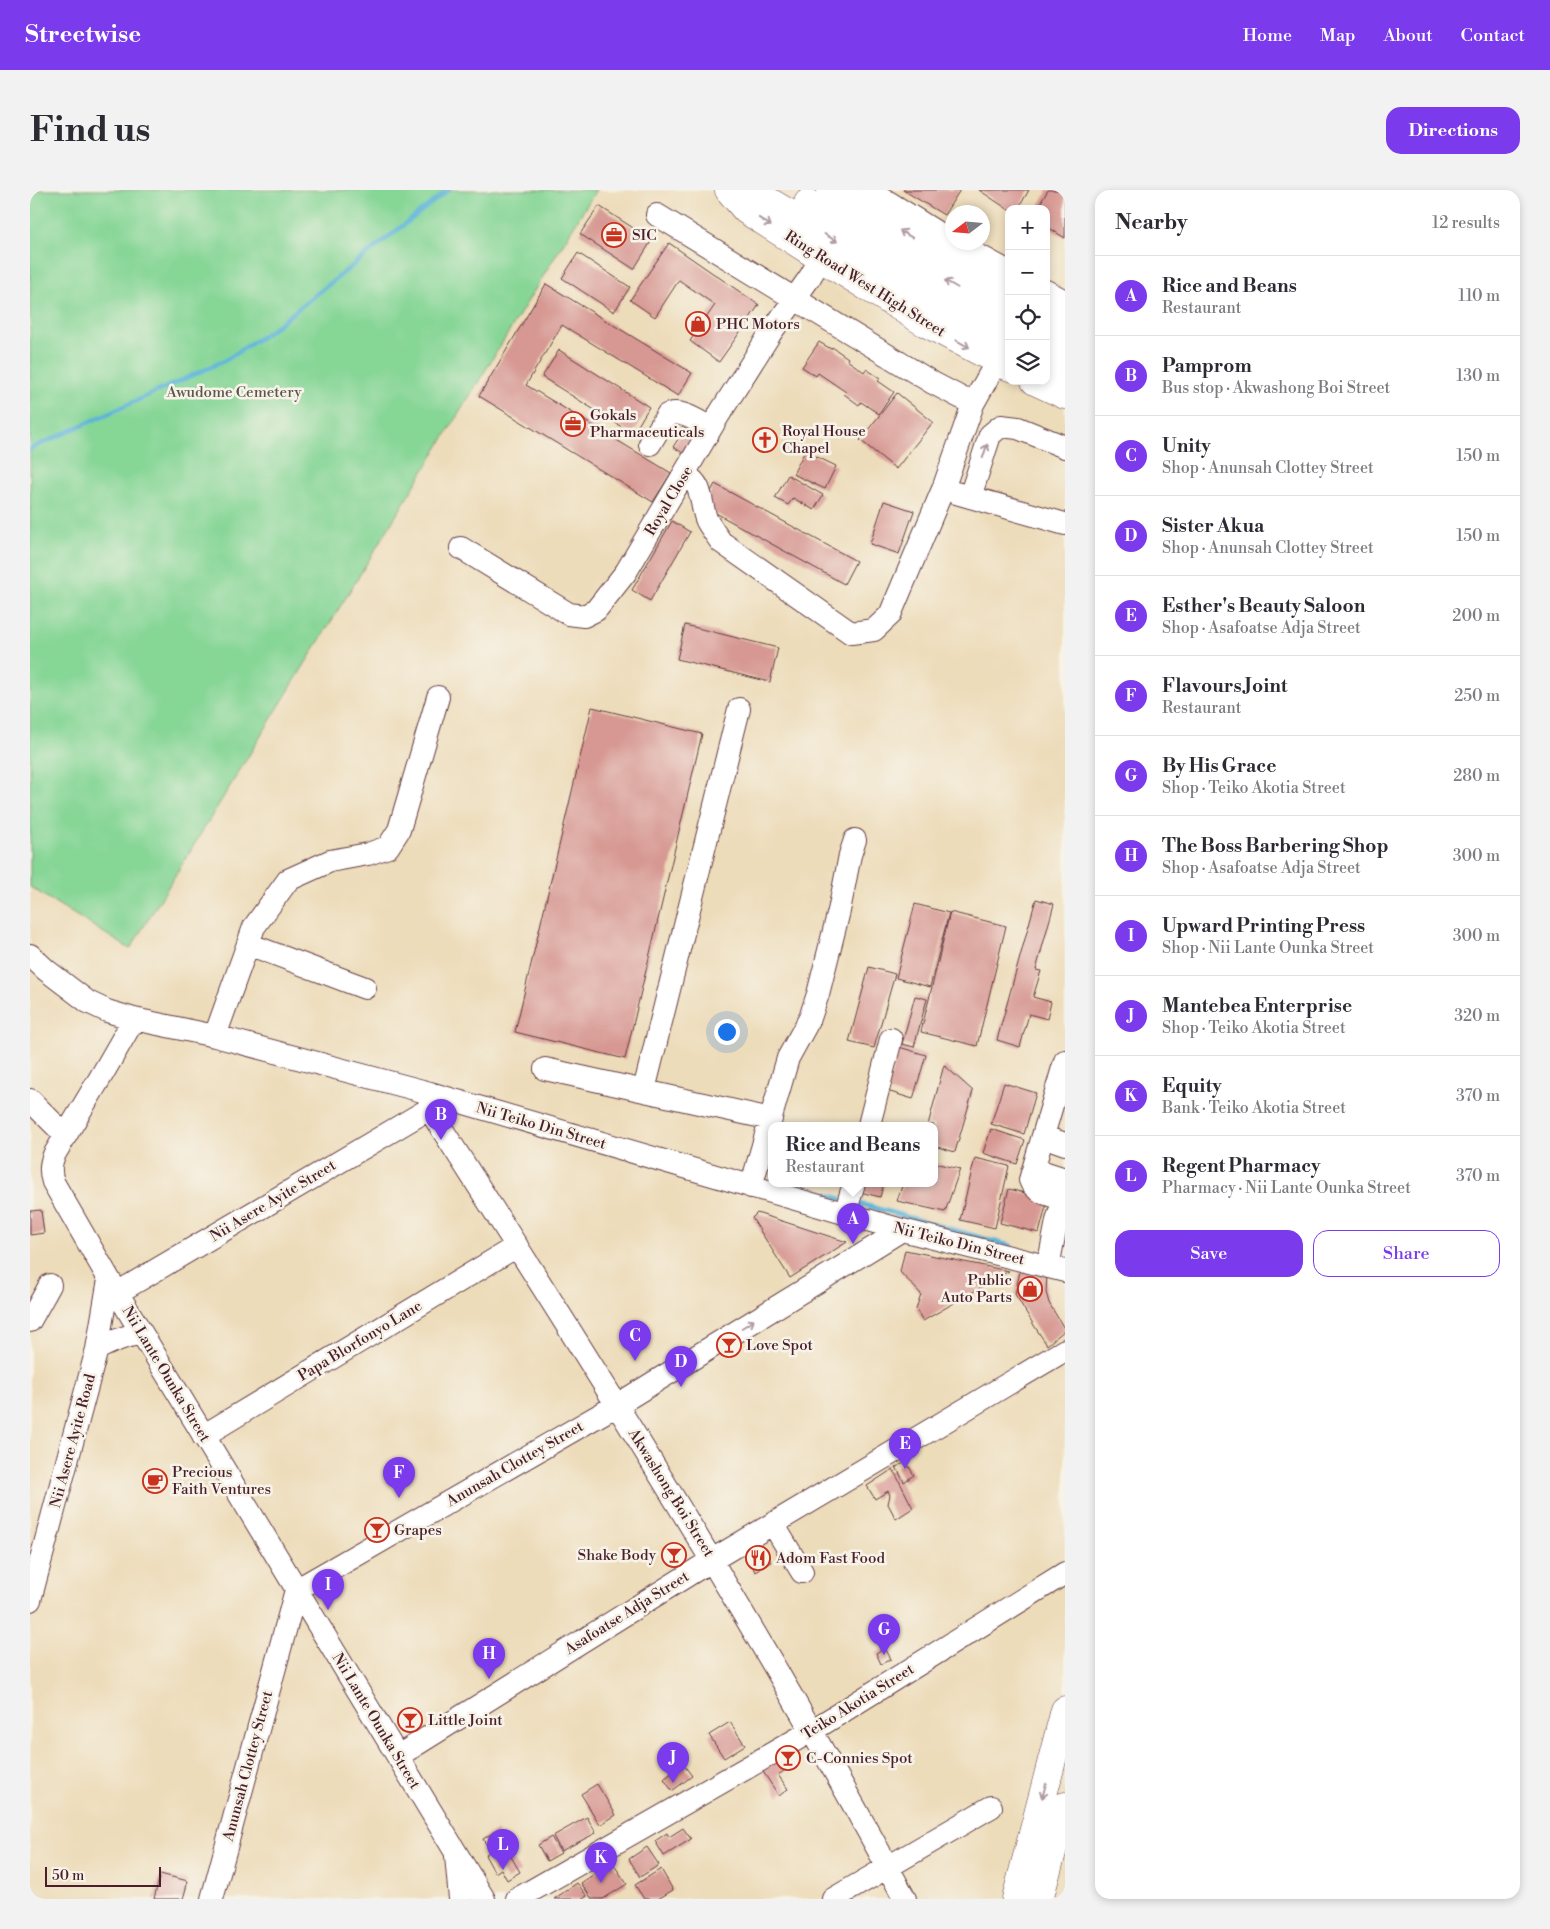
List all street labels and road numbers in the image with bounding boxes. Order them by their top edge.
street label: Ring Road West High Street [781,227,949,342]
street label: Royal Close [641,463,697,539]
street label: Nii Teiko Din Street [474,1098,609,1154]
street label: Nii Asere Ayite Street [207,1155,340,1246]
street label: Nii Teiko Din Street [891,1219,1027,1270]
street label: Papa Blorfonyo Lane [294,1296,426,1386]
street label: Nii Lante Ounka Street [118,1302,215,1446]
street label: Nii Asere Ayite Road [46,1372,100,1510]
street label: Anunsah Clottey Street [442,1417,588,1512]
street label: Akwashong Boi Street [623,1425,719,1561]
street label: Asafoatse Adja Street [560,1567,693,1659]
street label: Nii Lante Ounka Street [328,1649,425,1793]
street label: Teiko Akotia Street [798,1659,918,1744]
street label: Anunsah Clottey Street [218,1688,277,1844]

